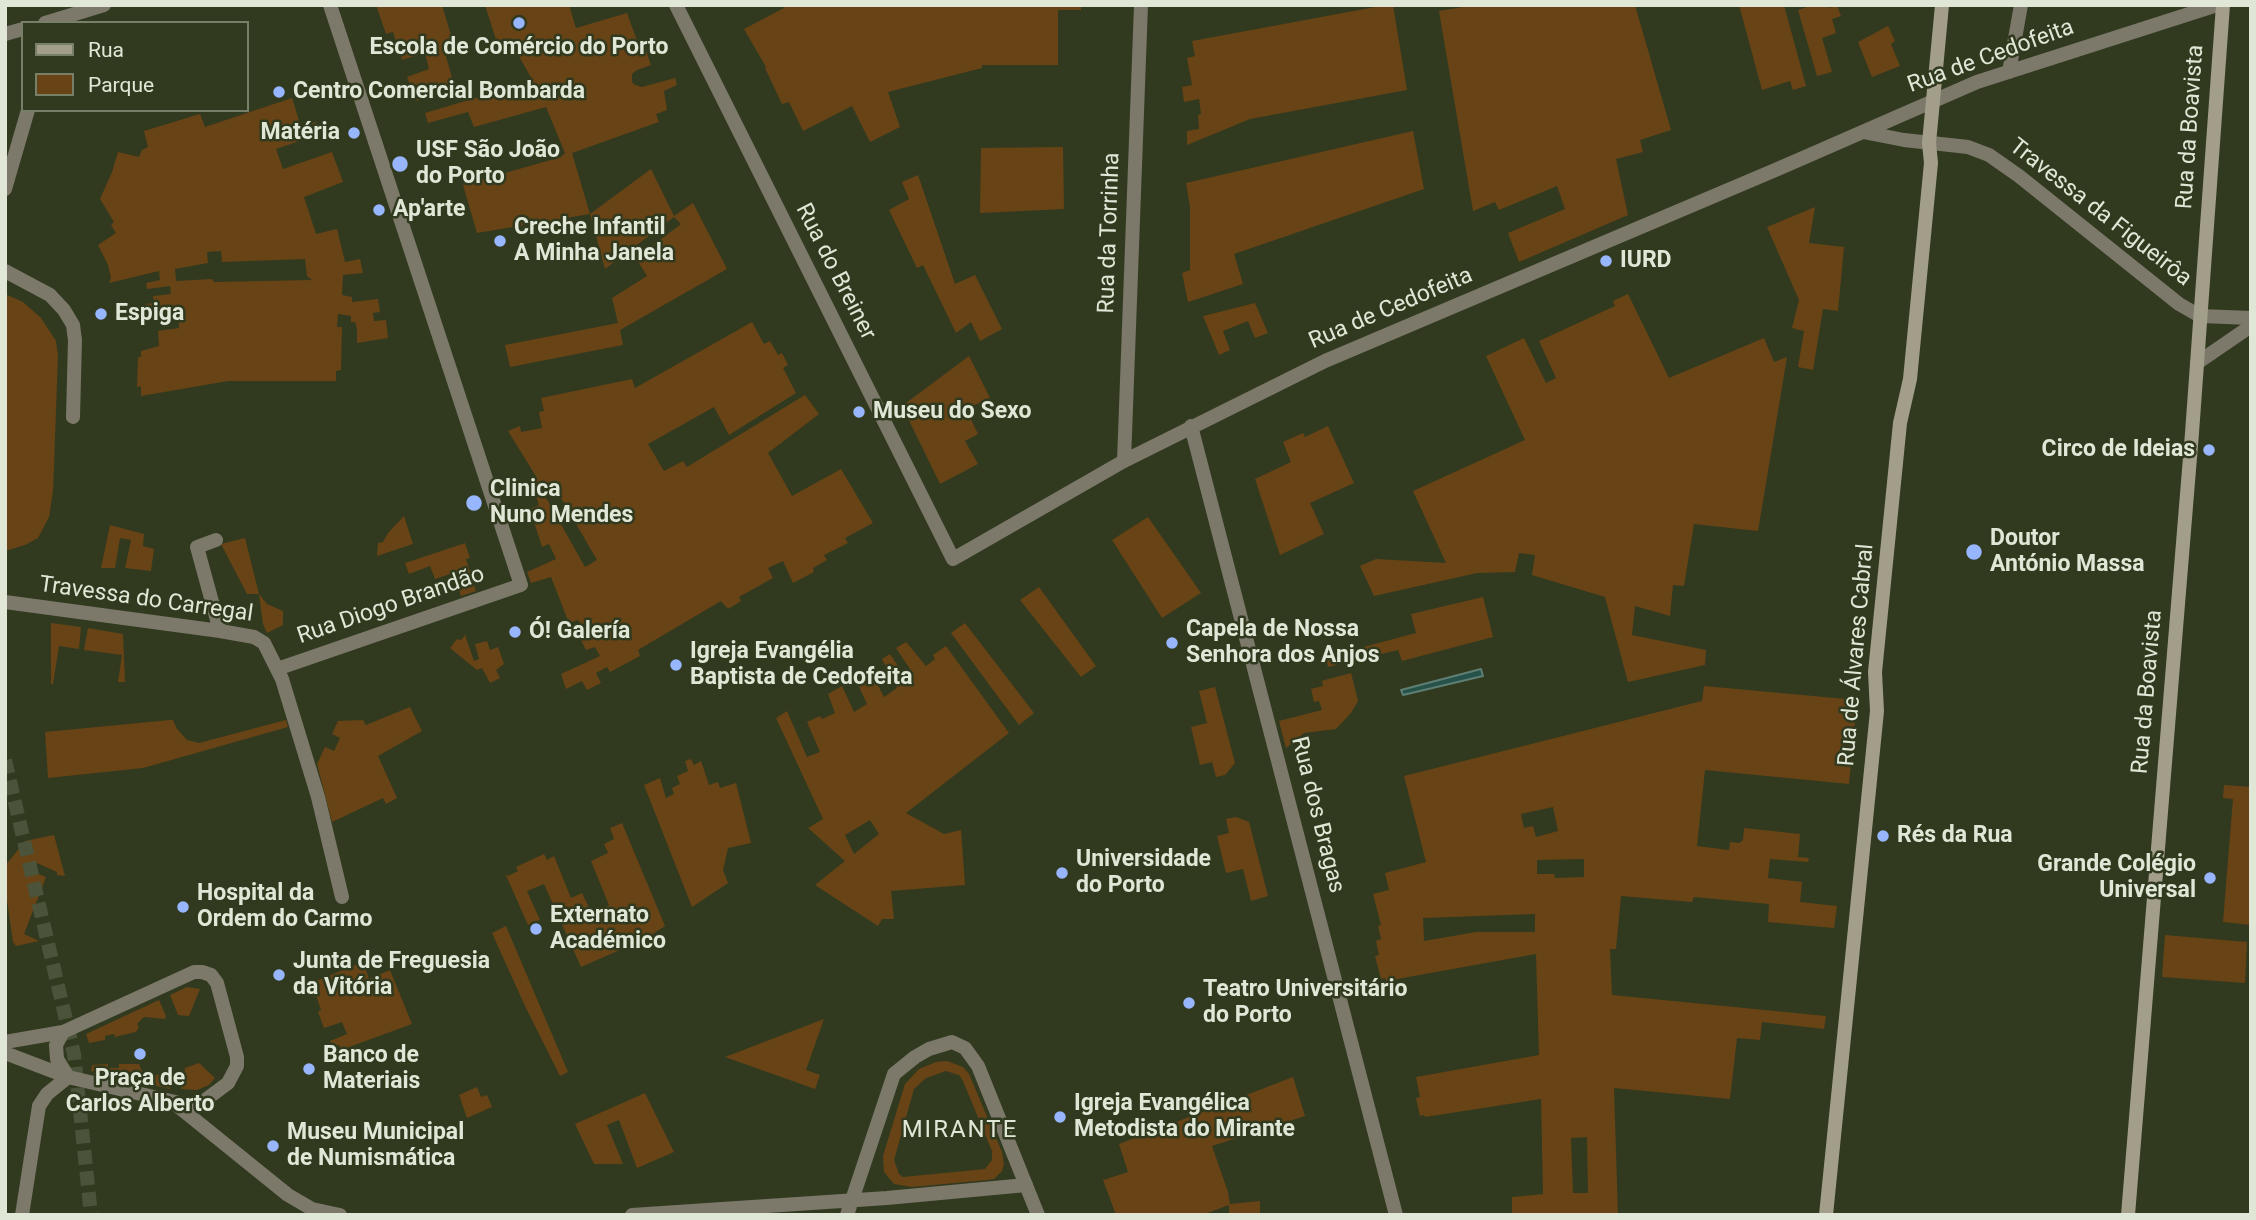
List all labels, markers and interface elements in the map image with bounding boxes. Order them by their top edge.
street label: Rua de Cedofeita [1904,14,2078,100]
marker: Escola de Comércio do Porto [511,15,527,31]
legend [21,21,248,112]
place label: Escola de Comércio do Porto [369,34,669,62]
text: Rua [88,38,124,62]
street label: Rua da Boavista [2171,44,2211,210]
text: Parque [88,73,154,97]
place label: Centro Comercial Bombarda [293,78,585,106]
marker: Centro Comercial Bombarda [271,84,287,100]
place label: Matéria [261,119,340,147]
marker: Matéria [346,125,362,141]
street label: Travessa da Figueirôa [2003,133,2197,293]
place label: USF São João do Porto [416,137,560,191]
street label: Rua da Torrinha [1093,152,1127,314]
marker: USF São João do Porto [390,154,410,174]
place label: Ap'arte [393,196,465,224]
street label: Rua do Breiner [789,199,881,345]
marker: Ap'arte [371,202,387,218]
place label: Creche Infantil A Minha Janela [514,214,674,268]
marker: Creche Infantil A Minha Janela [492,233,508,249]
place label: IURD [1620,247,1672,275]
marker: IURD [1598,253,1614,269]
street label: Rua de Cedofeita [1305,262,1477,356]
place label: Espiga [115,300,184,328]
marker: Espiga [93,306,109,322]
place label: Museu do Sexo [873,398,1031,426]
marker: Museu do Sexo [851,404,867,420]
place label: Circo de Ideias [2042,436,2195,464]
marker: Circo de Ideias [2201,442,2217,458]
place label: Clinica Nuno Mendes [490,476,633,530]
marker: Clinica Nuno Mendes [464,493,484,513]
place label: Doutor António Massa [1990,525,2145,579]
marker: Doutor António Massa [1964,542,1984,562]
street label: Rua de Álvares Cabral [1834,543,1880,767]
street label: Rua Diogo Brandão [294,561,488,651]
street label: Travessa do Carregal [37,571,255,629]
street label: Rua da Boavista [2127,609,2169,775]
place label: Capela de Nossa Senhora dos Anjos [1186,616,1380,670]
place label: Ó! Galería [529,618,630,646]
marker: Ó! Galería [507,624,523,640]
marker: Capela de Nossa Senhora dos Anjos [1164,635,1180,651]
place label: Igreja Evangélia Baptista de Cedofeita [690,638,912,692]
marker: Igreja Evangélia Baptista de Cedofeita [668,657,684,673]
street label: Rua dos Bragas [1284,734,1350,896]
place label: Rés da Rua [1897,822,2013,850]
marker: Rés da Rua [1875,828,1891,844]
place label: Universidade do Porto [1076,846,1211,900]
place label: Grande Colégio Universal [2037,851,2196,905]
marker: Universidade do Porto [1054,865,1070,881]
marker: Grande Colégio Universal [2202,870,2218,886]
place label: Hospital da Ordem do Carmo [197,880,372,934]
marker: Hospital da Ordem do Carmo [175,899,191,915]
place label: Externato Académico [550,902,666,956]
marker: Externato Académico [528,921,544,937]
place label: Junta de Freguesia da Vitória [293,948,490,1002]
marker: Junta de Freguesia da Vitória [271,967,287,983]
place label: Teatro Universitário do Porto [1203,976,1407,1030]
marker: Teatro Universitário do Porto [1181,995,1197,1011]
place label: Banco de Materiais [323,1042,420,1096]
marker: Praça de Carlos Alberto [132,1046,148,1062]
marker: Banco de Materiais [301,1061,317,1077]
place label: Praça de Carlos Alberto [66,1065,214,1119]
place label: Igreja Evangélica Metodista do Mirante [1074,1090,1295,1144]
marker: Igreja Evangélica Metodista do Mirante [1052,1109,1068,1125]
district label: MIRANTE [903,1117,1017,1145]
place label: Museu Municipal de Numismática [287,1119,464,1173]
marker: Museu Municipal de Numismática [265,1138,281,1154]

